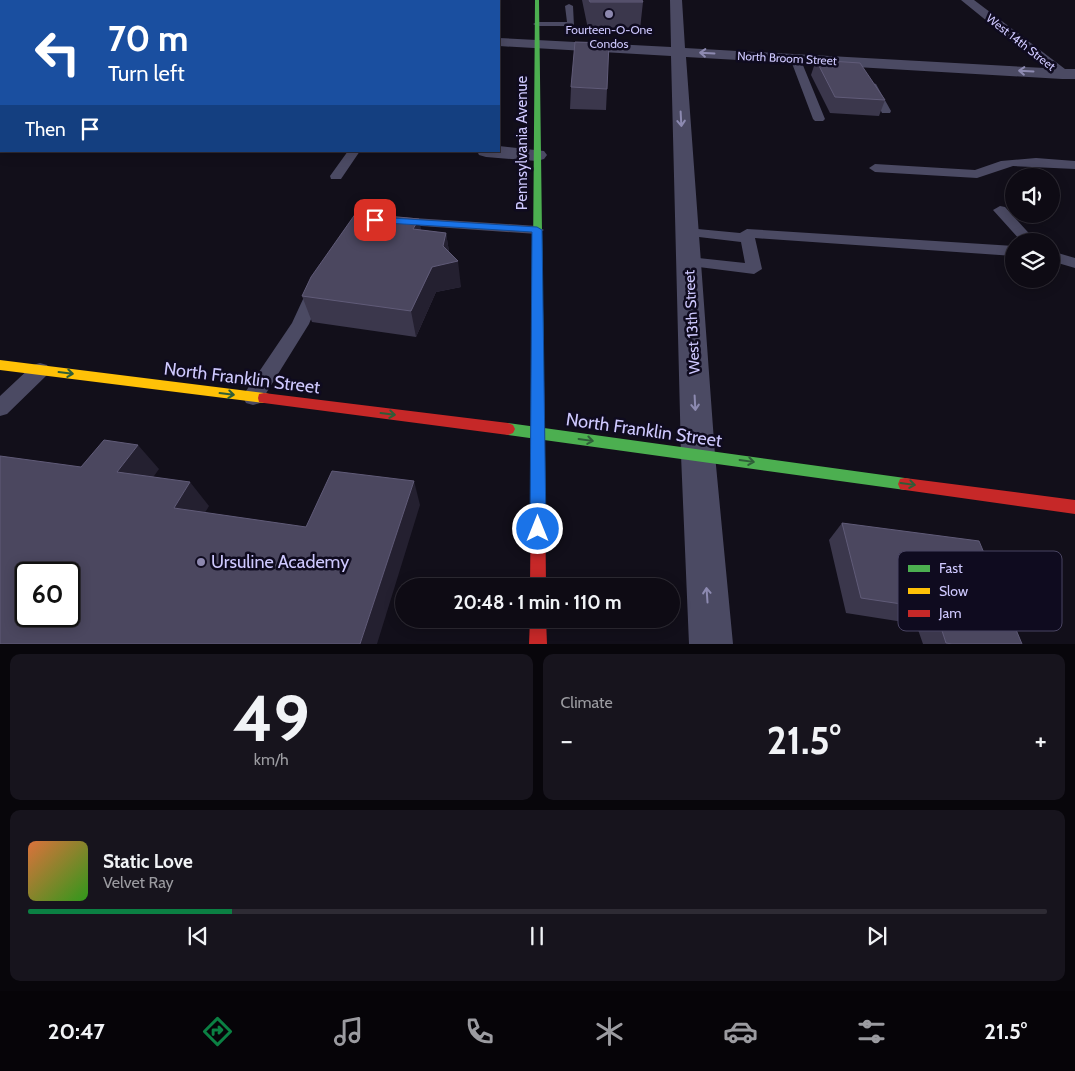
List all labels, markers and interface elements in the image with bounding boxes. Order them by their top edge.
marker: Fourteen-O-One Condos [603,8,615,20]
street label: West 14th Street [983,10,1059,74]
text: 70 m [108,17,189,60]
icon: left [25,20,90,85]
place label: Fourteen-O-One Condos [566,22,652,51]
street label: North Broom Street [737,48,837,68]
one-way arrow [699,49,715,58]
text: Turn left [108,60,185,87]
one-way arrow [1019,66,1035,76]
street label: Pennsylvania Avenue [513,76,531,210]
one-way arrow [677,110,686,126]
icon: arrive [76,115,104,143]
text: Then [25,118,66,141]
map controls [1005,168,1060,288]
button: sound [1005,168,1060,223]
pin [354,199,396,241]
icon: arrive [361,206,389,234]
button: layers [1005,233,1060,288]
street label: West 13th Street [680,270,704,374]
street label: North Franklin Street [163,358,321,398]
one-way arrow [57,368,73,378]
one-way arrow [219,389,235,399]
one-way arrow [691,395,700,411]
street label: North Franklin Street [565,408,723,452]
one-way arrow [380,409,396,419]
one-way arrow [578,435,594,445]
one-way arrow [739,457,755,467]
one-way arrow [900,479,916,489]
position arrow [511,502,563,554]
place label: Ursuline Academy [211,551,349,573]
legend [898,551,1062,631]
marker: Ursuline Academy [195,556,207,568]
text: Fast [939,559,963,577]
speed limit sign: 60 [15,562,80,627]
text: Slow [939,582,968,600]
one-way arrow [703,587,712,603]
text: 20:48 · 1 min · 110 m [454,591,621,614]
text: Jam [938,604,961,622]
text: 49 [233,678,310,757]
text: Climate [561,693,613,712]
text: 21.5° [767,717,841,764]
text: − [561,723,573,757]
text: + [1035,723,1047,757]
text: km/h [254,750,289,769]
text: Static Love [103,850,193,873]
text: Velvet Ray [103,873,174,892]
icon: previous [184,922,212,950]
icon: pause [523,922,551,950]
icon: next [863,922,891,950]
icon: directions [200,1014,235,1049]
icon: music [331,1014,366,1049]
icon: phone [462,1014,497,1049]
icon: climate [592,1014,627,1049]
icon: car [723,1014,758,1049]
icon: filters [854,1014,889,1049]
text: 20:47 [48,1018,105,1045]
text: 21.5° [984,1018,1027,1045]

